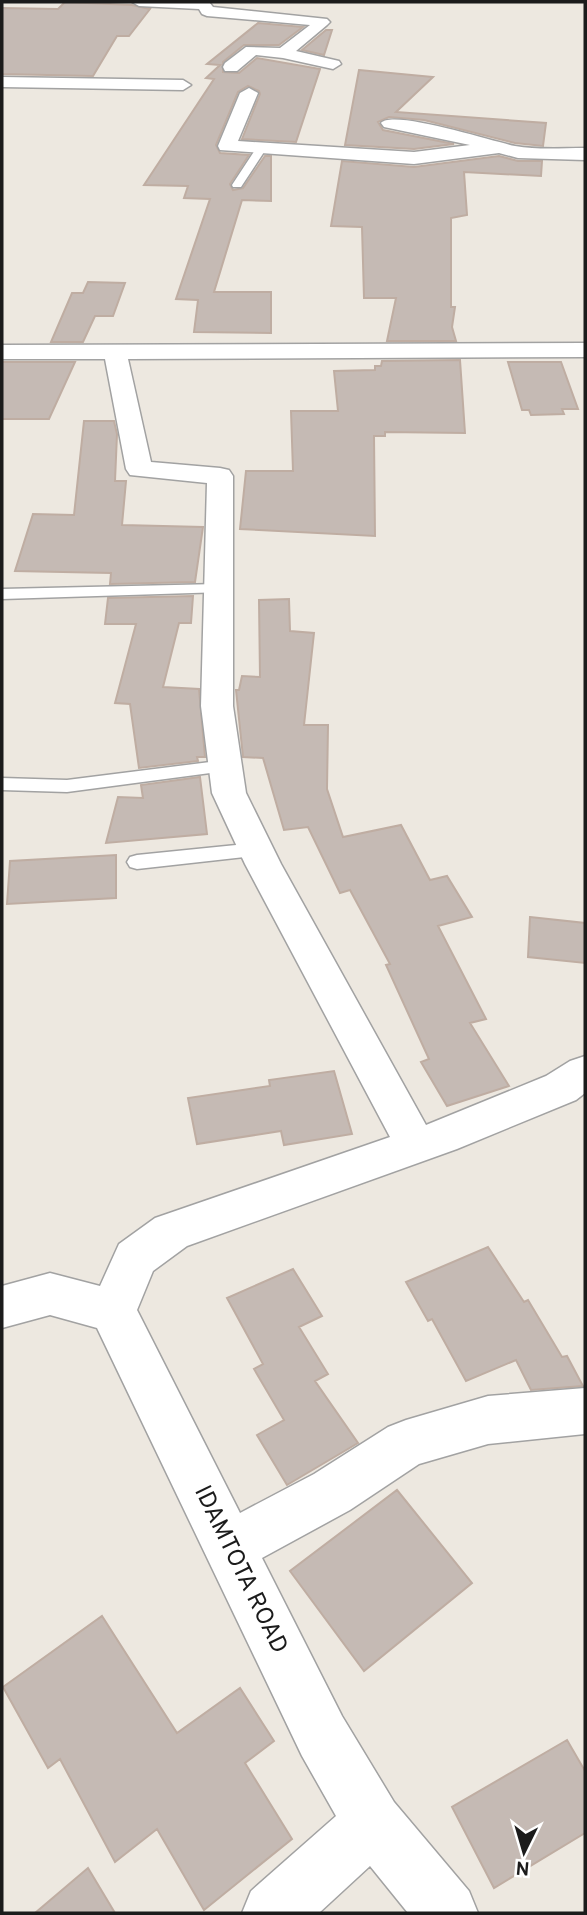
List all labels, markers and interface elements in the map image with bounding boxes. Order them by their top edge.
street label: IDAMTOTA ROAD [186,1481,294,1659]
north arrow [489,1817,559,1887]
text: N [515,1854,531,1879]

